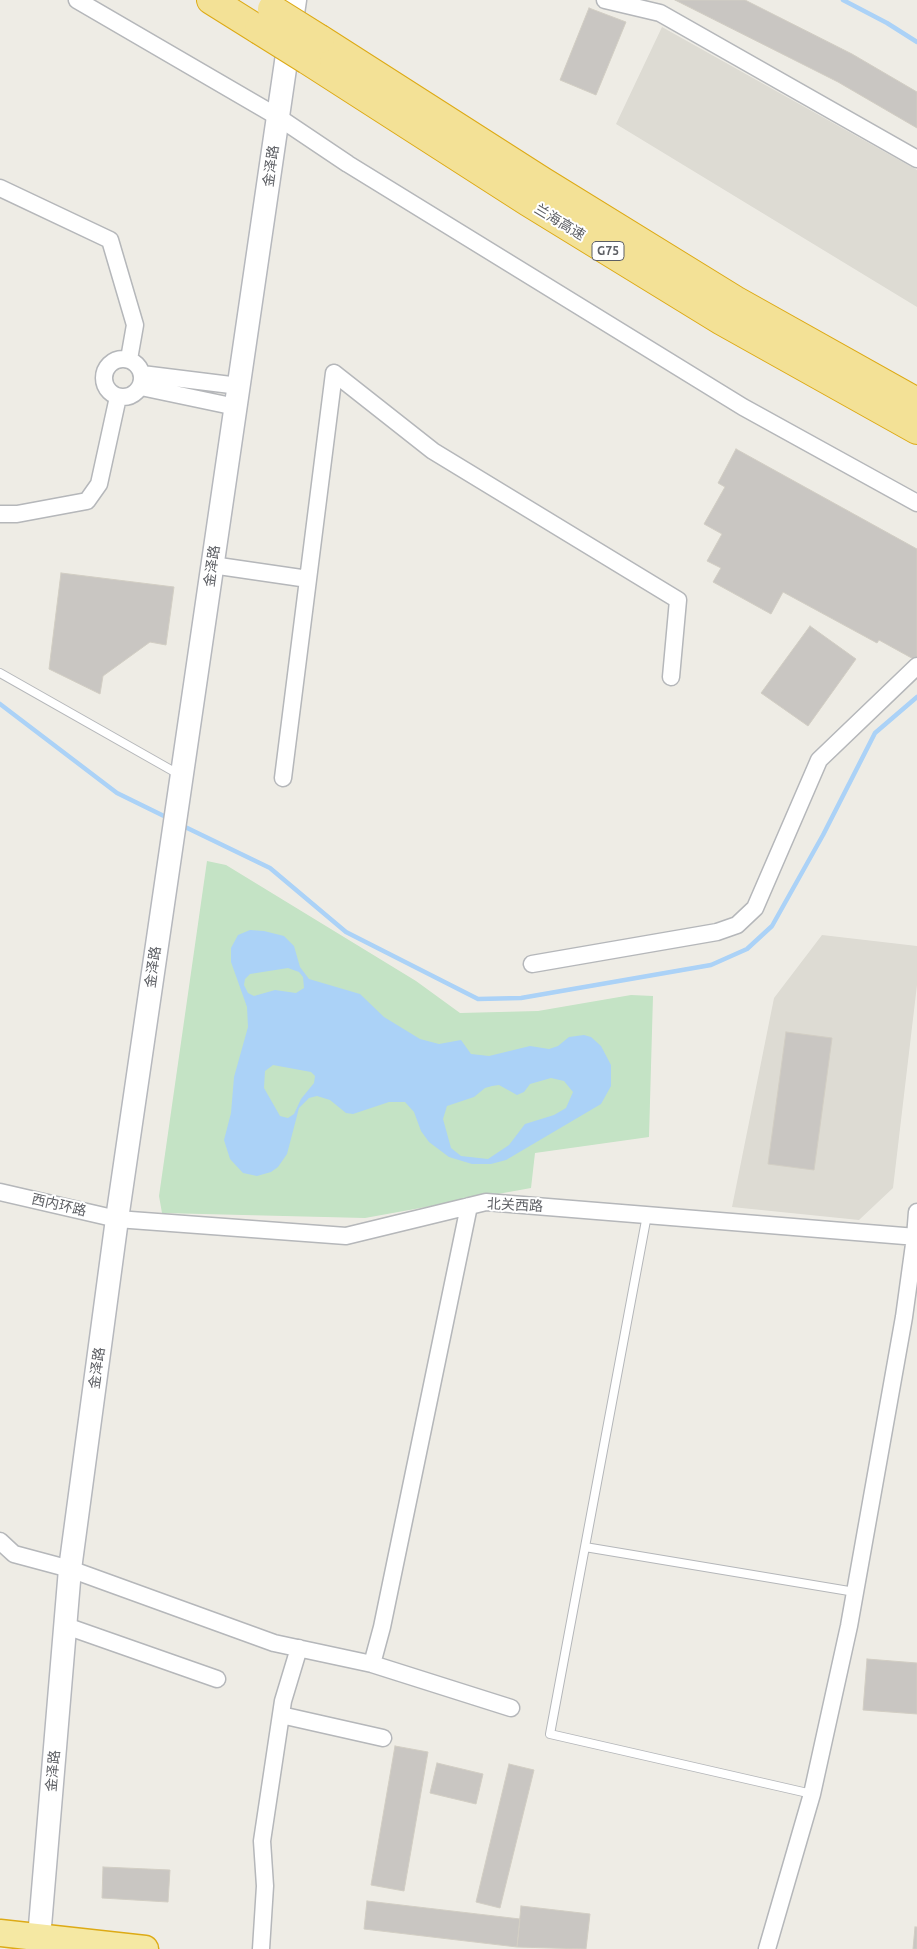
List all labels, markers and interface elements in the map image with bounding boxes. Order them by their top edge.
street label: 金泽路 [260,144,282,188]
street label: 兰海高速 [532,200,588,244]
road number: G75 [592,242,624,260]
street label: 金泽路 [201,544,223,588]
street label: 金泽路 [142,945,164,989]
street label: 西内环路 [30,1191,88,1219]
street label: 北关西路 [487,1195,543,1215]
street label: 金泽路 [86,1346,108,1390]
street label: 金泽路 [43,1749,63,1793]

